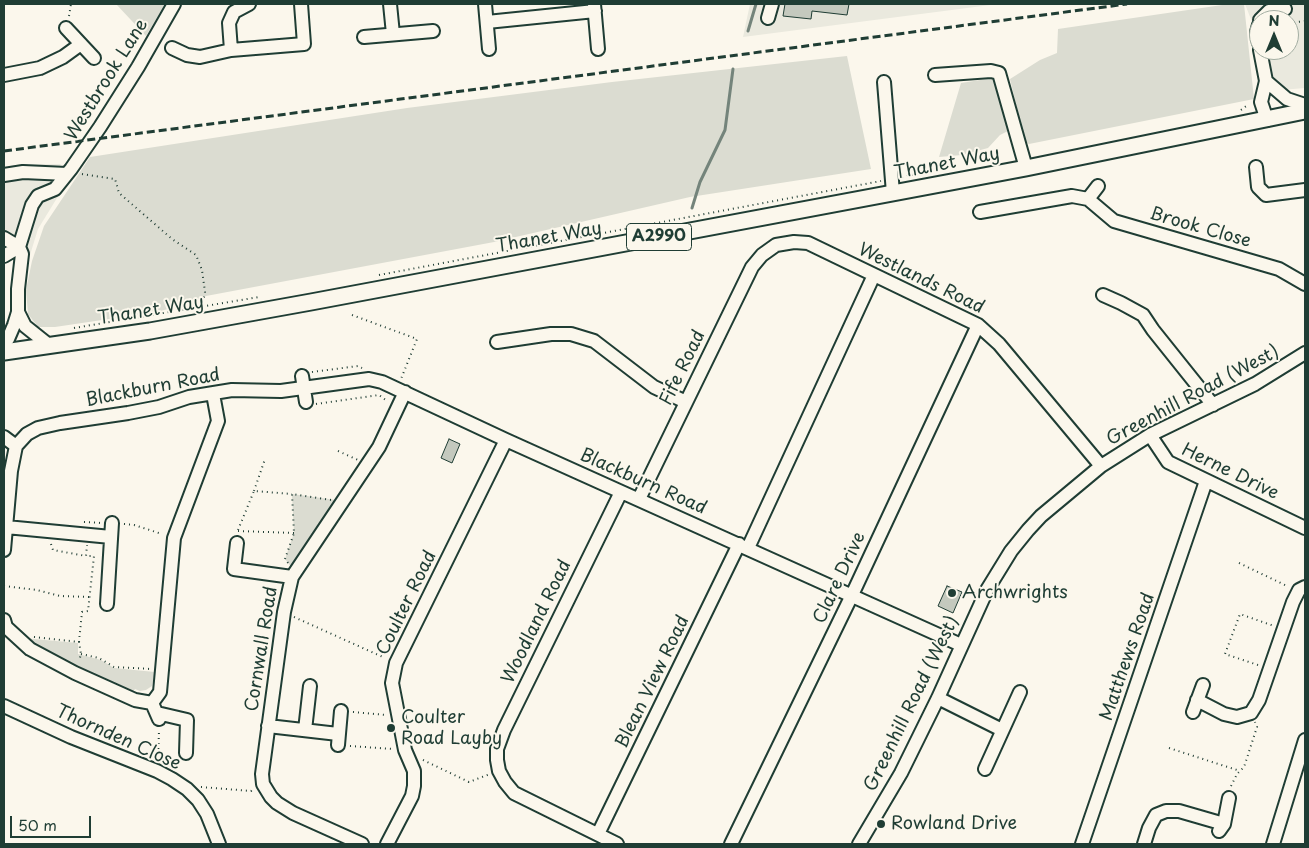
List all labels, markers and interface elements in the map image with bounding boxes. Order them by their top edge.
north arrow [1249,10,1299,60]
text: N [1268,10,1280,31]
street label: Westbrook Lane [61,15,153,145]
street label: Thanet Way [892,143,1002,185]
street label: Brook Close [1147,203,1253,253]
street label: Thanet Way [494,218,604,258]
road number: A2990 [626,223,692,250]
street label: Westlands Road [854,239,988,319]
street label: Thanet Way [96,292,206,330]
street label: Fife Road [656,327,710,409]
street label: Greenhill Road (West) [1103,341,1283,451]
street label: Blackburn Road [84,364,222,412]
street label: Herne Drive [1178,439,1282,505]
street label: Blackburn Road [576,444,710,520]
street label: Clare Drive [809,529,871,627]
street label: Coulter Road [372,547,442,659]
street label: Woodland Road [498,557,576,687]
place label: Archwrights [962,582,1068,604]
street label: Cornwall Road [241,585,283,713]
marker: Archwrights [946,587,958,599]
street label: Matthews Road [1096,590,1160,724]
street label: Blean View Road [612,612,694,752]
street label: Greenhill Road (West) [860,613,964,795]
street label: Thornden Close [52,701,184,775]
place label: Coulter Road Layby [401,707,502,750]
marker: Coulter Road Layby [385,722,397,734]
scale bar [12,806,94,838]
text: 50 m [18,813,57,836]
place label: Rowland Drive [891,813,1017,835]
marker: Rowland Drive [875,818,887,830]

